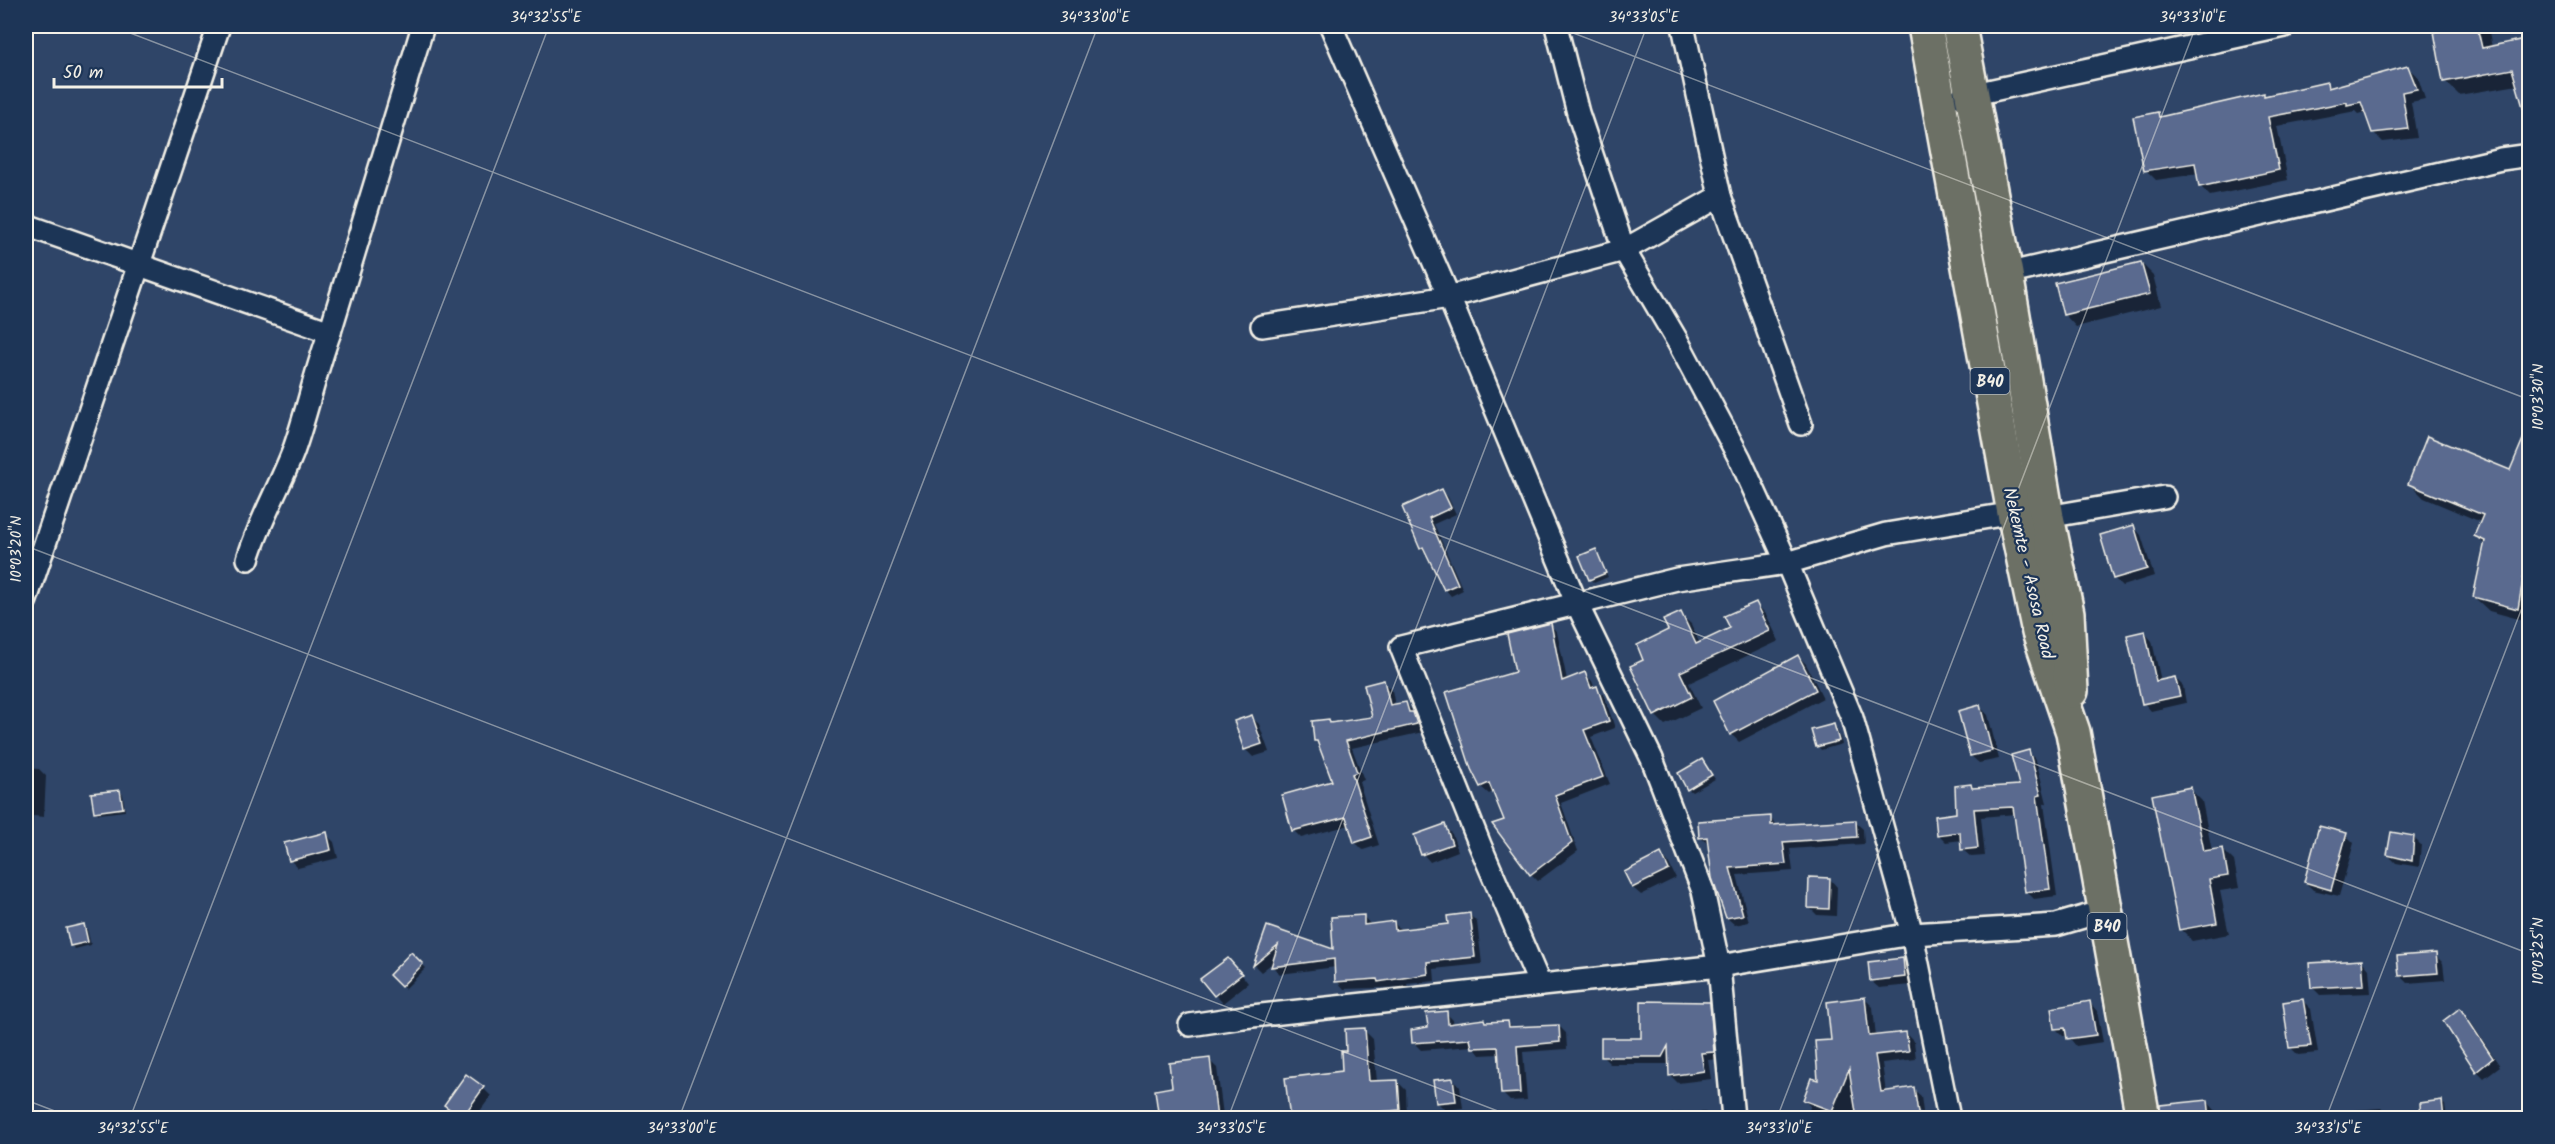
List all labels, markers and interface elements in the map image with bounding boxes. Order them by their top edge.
text: 34°32'55"E [510,6,583,30]
text: 34°33'00"E [1060,6,1131,30]
text: 34°33'05"E [1609,6,1680,30]
text: 34°33'10"E [2159,6,2228,30]
scale bar [54,51,222,89]
text: 50 m [63,59,103,88]
text: 10°03'30"N [2527,364,2551,430]
road number: B40 [1970,368,2010,394]
street label: Nekemte - Asosa Road [1994,485,2062,663]
text: 10°03'20"N [5,516,29,582]
road number: B40 [2088,913,2126,939]
text: 10°03'25"N [2527,917,2551,985]
text: 34°32'55"E [97,1117,170,1141]
text: 34°33'00"E [647,1117,718,1141]
text: 34°33'05"E [1196,1117,1267,1141]
text: 34°33'10"E [1745,1117,1814,1141]
text: 34°33'15"E [2294,1117,2363,1141]

